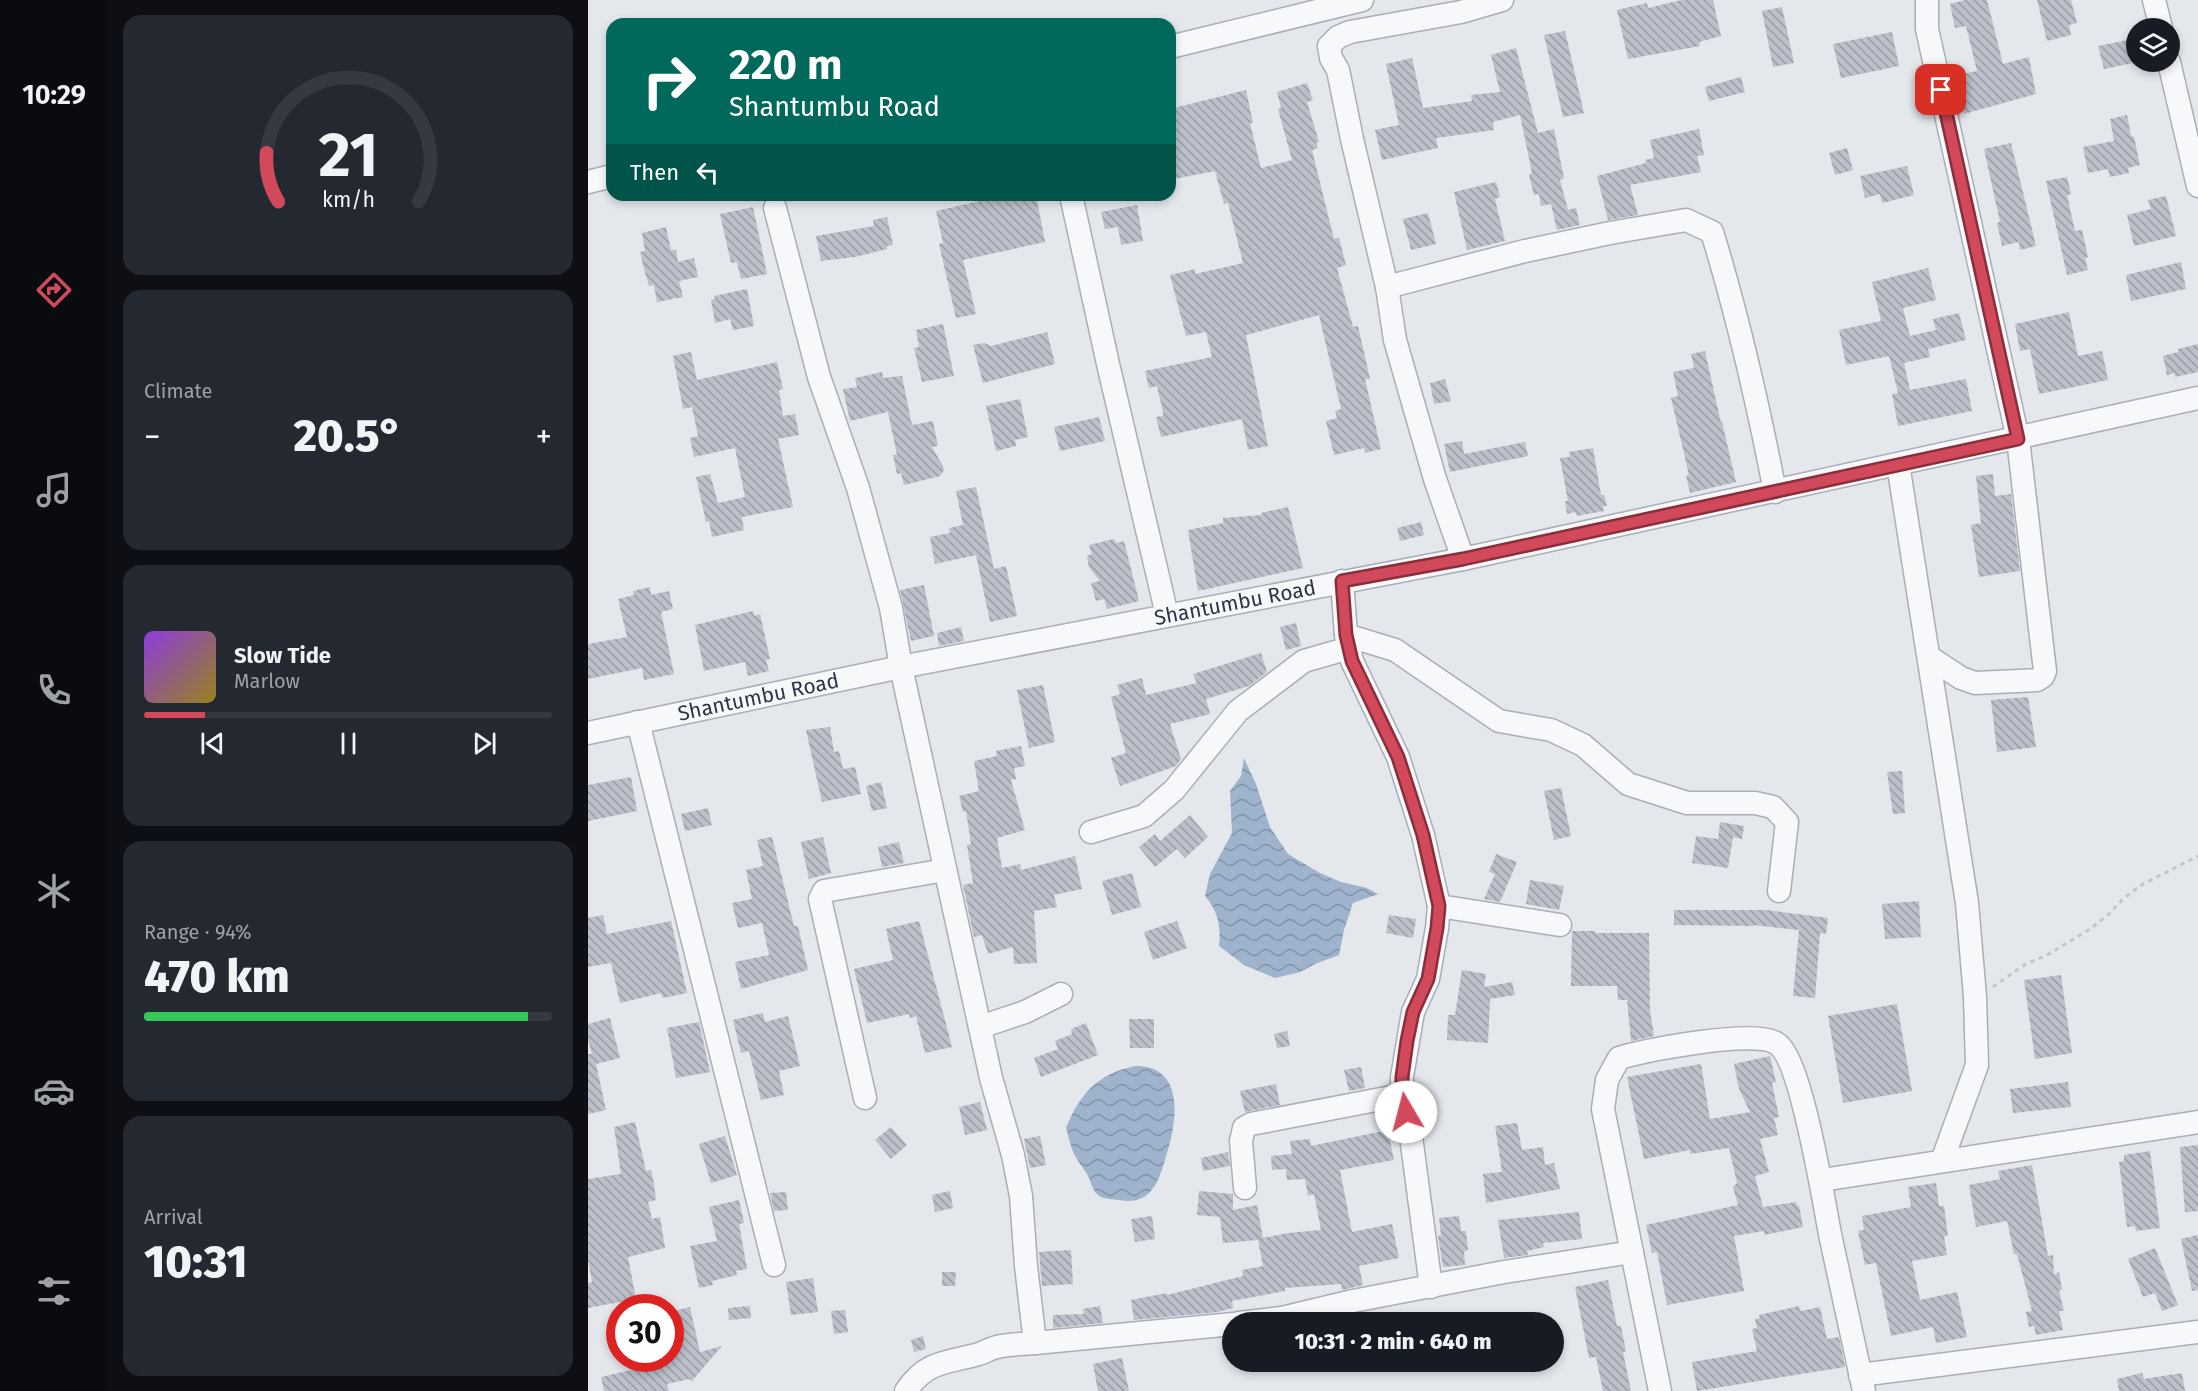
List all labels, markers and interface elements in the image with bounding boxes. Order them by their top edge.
map controls [2126,18,2180,72]
button: layers [2126,18,2180,72]
text: 220 m [729,40,842,90]
icon: right [630,42,708,120]
pin [1915,64,1966,115]
icon: arrive [1924,73,1957,106]
text: 10:29 [22,79,86,111]
text: Shantumbu Road [729,91,940,123]
text: 21 [318,118,378,193]
icon: left [691,156,724,189]
text: Then [630,159,679,186]
text: km/h [321,187,375,213]
icon: directions [33,269,75,311]
text: Climate [144,379,212,403]
text: 20.5° [293,409,403,463]
text: − [144,417,161,457]
text: + [536,417,552,457]
icon: music [33,469,75,511]
street label: Shantumbu Road [1152,575,1318,631]
text: Slow Tide [234,642,331,669]
street label: Shantumbu Road [675,667,841,727]
icon: phone [33,669,75,711]
text: Marlow [234,669,300,693]
icon: previous [196,727,229,760]
icon: pause [332,727,365,760]
icon: next [468,727,501,760]
icon: climate [33,870,75,912]
text: Range · 94% [144,920,252,944]
text: 470 km [144,950,290,1004]
icon: car [33,1070,75,1112]
position arrow [1374,1080,1438,1144]
text: Arrival [144,1205,203,1229]
text: 10:31 [144,1235,248,1289]
icon: filters [33,1270,75,1312]
speed limit sign: 30 [606,1294,684,1372]
text: 10:31 · 2 min · 640 m [1294,1328,1492,1355]

